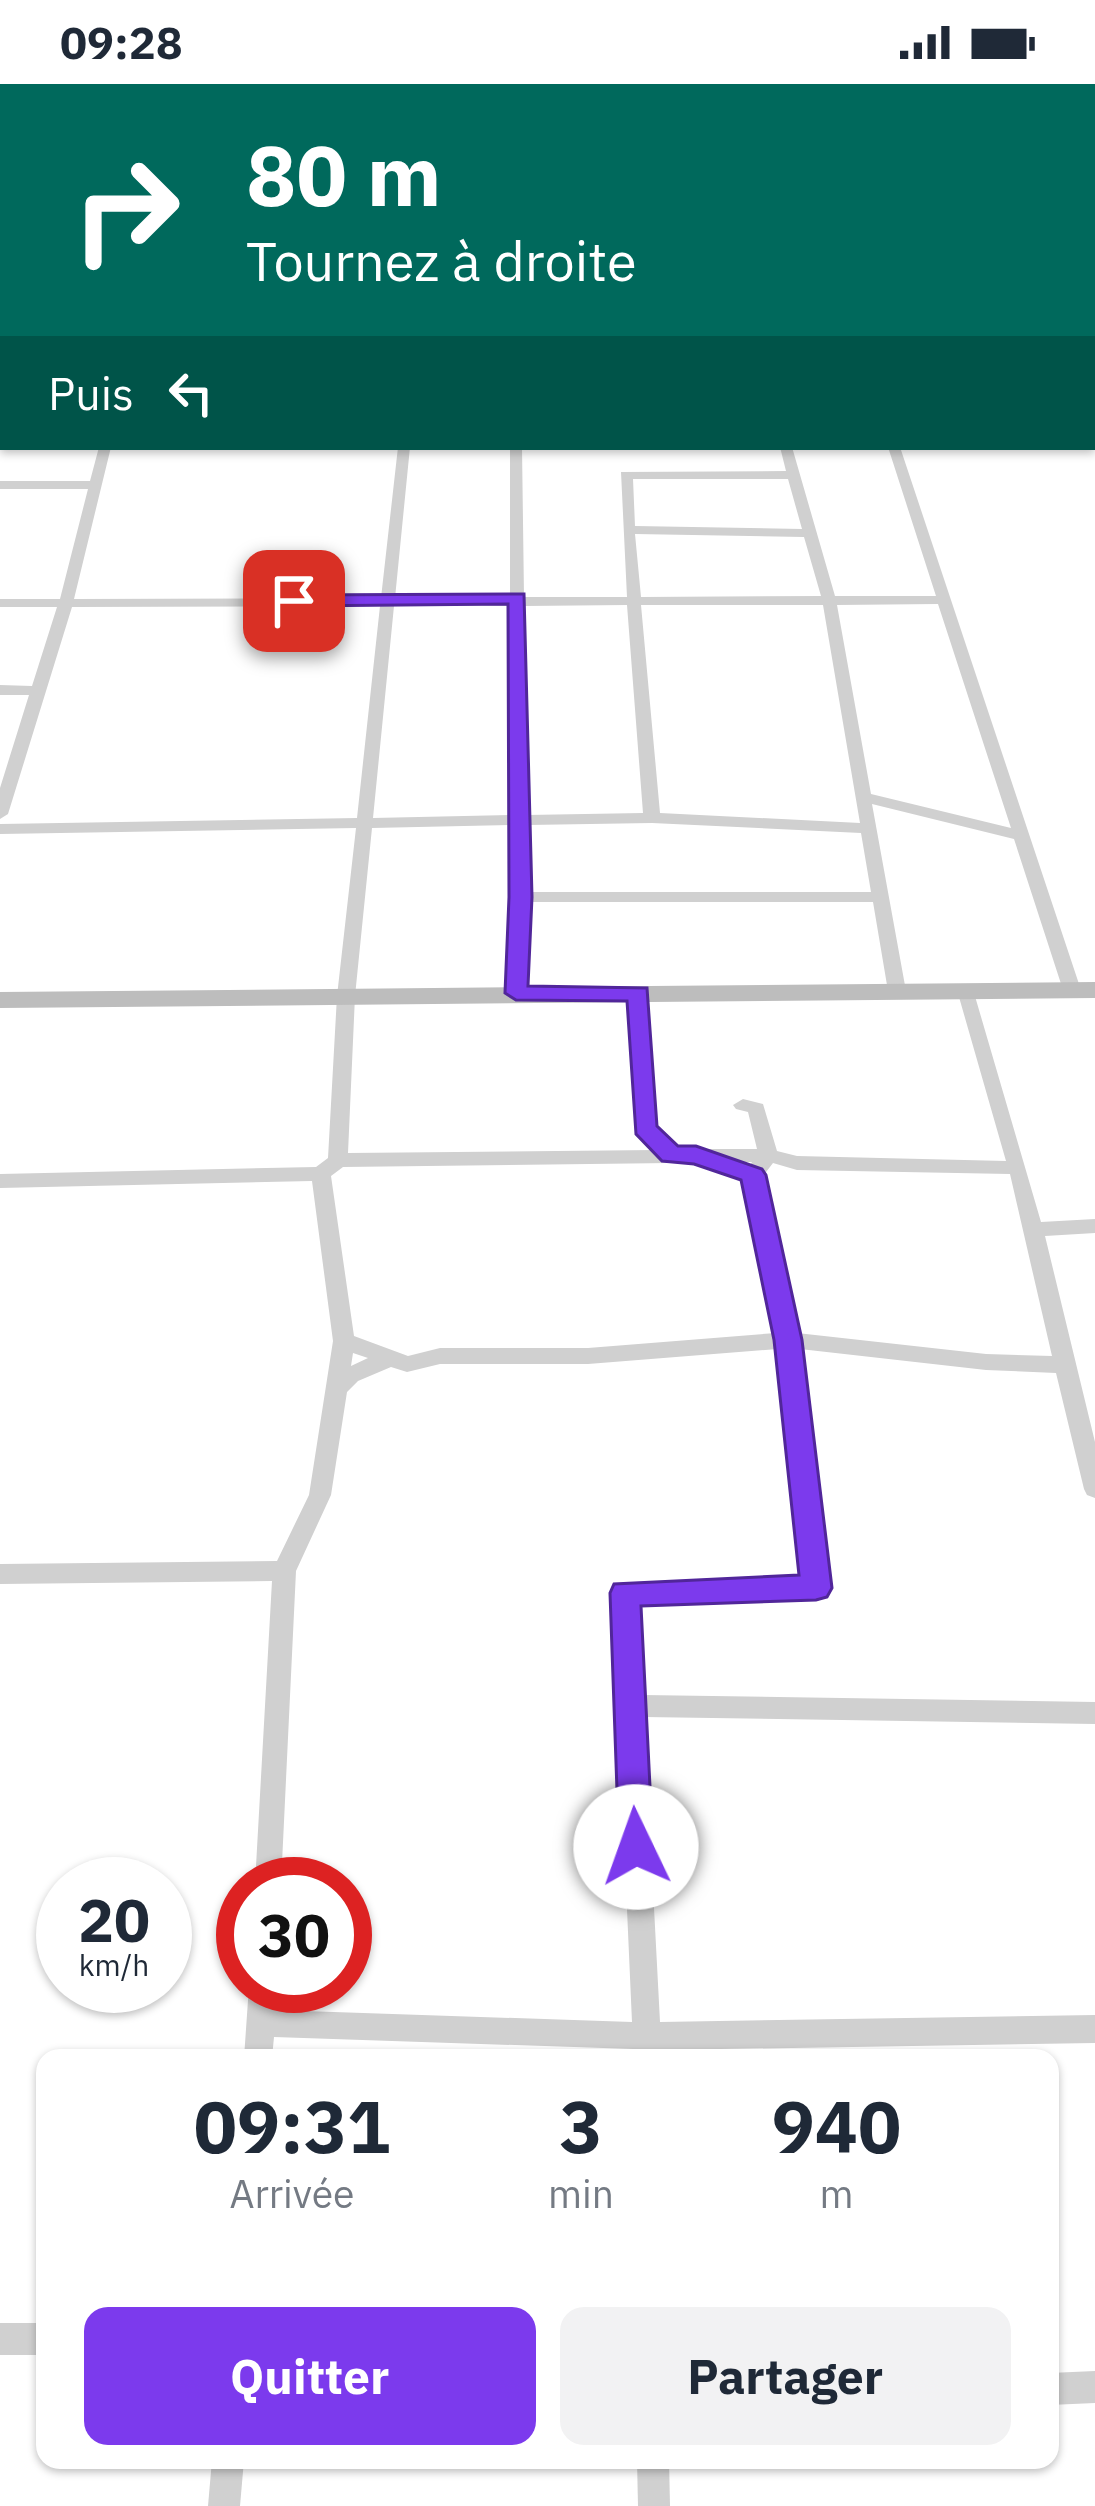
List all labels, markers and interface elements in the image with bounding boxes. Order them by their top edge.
text: 09:28 [60,13,183,71]
text: 80 m [246,120,442,229]
icon: right [48,132,204,288]
text: Tournez à droite [246,226,637,296]
icon: left [158,360,224,426]
text: Puis [48,364,134,422]
pin [243,550,345,652]
icon: arrive [261,568,327,634]
position arrow [573,1784,699,1910]
speed limit sign: 30 [216,1857,372,2013]
text: 20 [78,1880,150,1959]
text: km/h [79,1945,149,1984]
text: 09:31 [194,2079,390,2173]
text: 3 [559,2079,603,2173]
text: 940 [772,2079,901,2173]
text: Arrivée [229,2168,355,2219]
text: min [548,2168,614,2219]
text: m [819,2168,854,2219]
button: Quitter [84,2307,536,2445]
button: Partager [560,2307,1011,2445]

